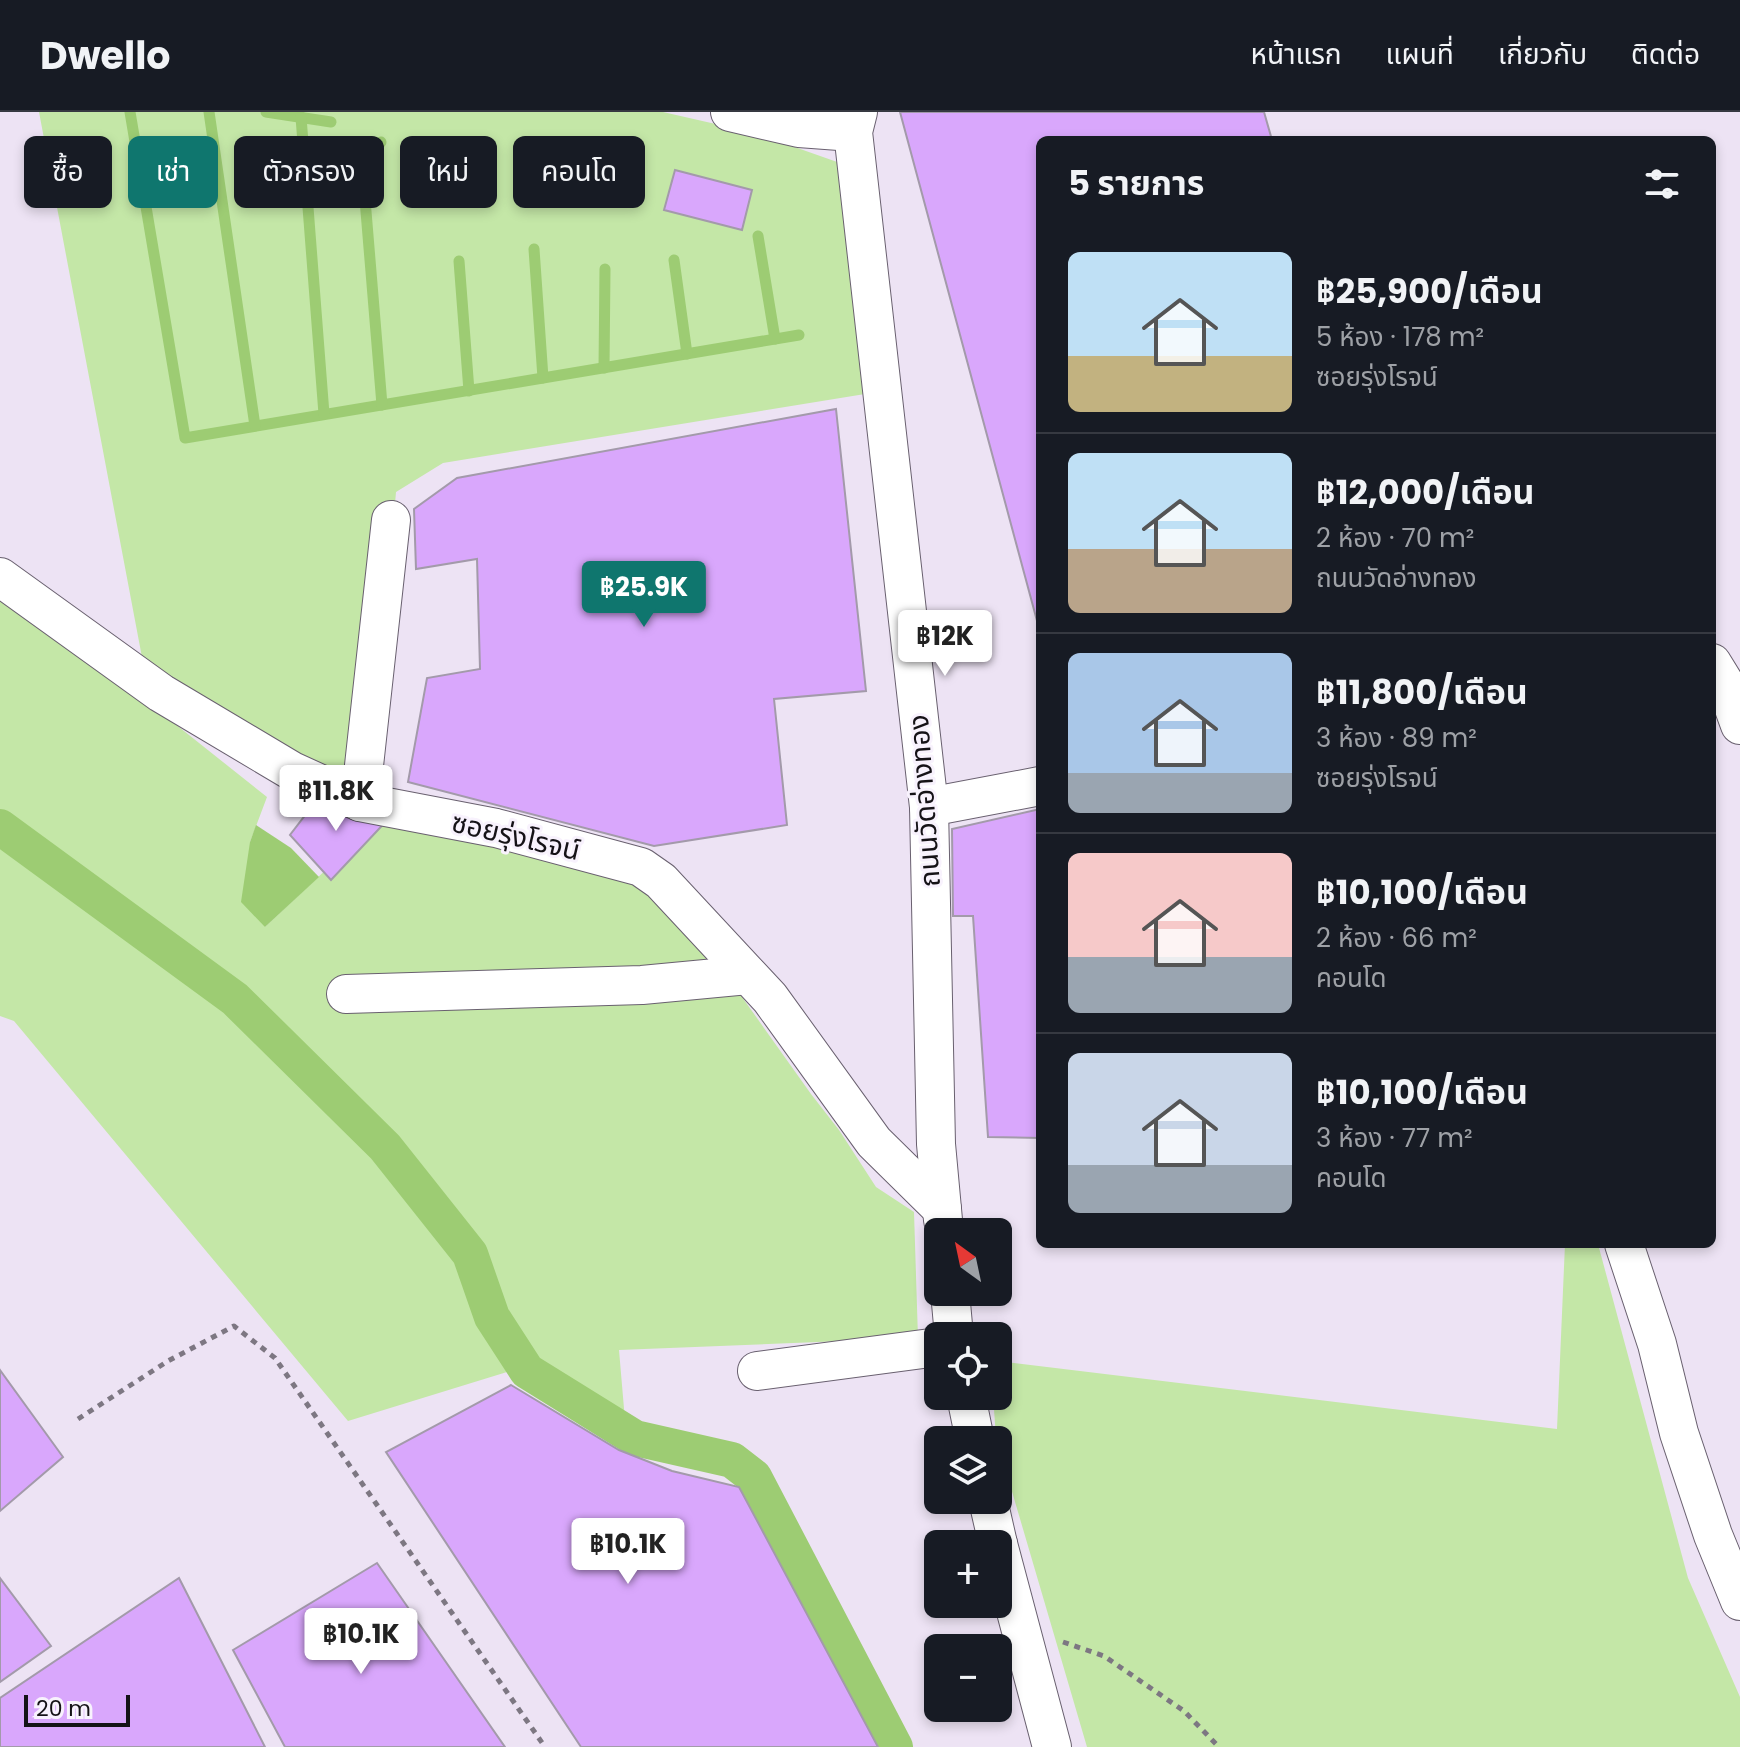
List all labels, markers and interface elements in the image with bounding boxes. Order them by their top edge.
text: Dwello [40,29,171,82]
text: หน้าแรก [1251,35,1342,74]
text: แผนที่ [1386,35,1454,74]
text: เกี่ยวกับ [1498,35,1587,74]
text: ติดต่อ [1631,35,1700,74]
chip: ซื้อ [24,136,112,208]
chip: เช่า [128,136,218,208]
chip: ตัวกรอง [234,136,384,208]
chip: ใหม่ [400,136,497,208]
chip: คอนโด [513,136,645,208]
text: 5 รายการ [1068,159,1204,207]
icon: filters [1640,162,1684,206]
text: ฿25,900/เดือน [1316,267,1543,315]
icon: home [1132,284,1228,380]
text: 5 ห้อง · 178 m² [1316,319,1484,355]
text: ซอยรุ่งโรจน์ [1316,359,1438,395]
text: ฿12,000/เดือน [1316,468,1535,516]
icon: home [1132,485,1228,581]
text: 2 ห้อง · 70 m² [1316,520,1474,556]
text: ถนนวัดอ่างทอง [1316,560,1477,596]
pin: ฿25.9K [579,561,709,629]
text: ฿25.9K [600,569,688,605]
pin: ฿12K [898,610,992,678]
text: ฿12K [916,618,974,654]
text: ฿11,800/เดือน [1316,668,1528,716]
icon: home [1132,685,1228,781]
street label: ถนนวัดอ่างทอง [899,713,950,889]
text: 3 ห้อง · 89 m² [1316,720,1477,756]
text: ซอยรุ่งโรจน์ [1316,760,1438,796]
pin: ฿11.8K [271,765,401,833]
text: ฿11.8K [298,773,374,809]
street label: ซอยรุ่งโรจน์ [448,803,584,870]
text: ฿10,100/เดือน [1316,868,1528,916]
icon: home [1132,885,1228,981]
text: 2 ห้อง · 66 m² [1316,920,1477,956]
text: คอนโด [1316,960,1387,996]
text: ฿10,100/เดือน [1316,1068,1528,1116]
icon: home [1132,1085,1228,1181]
text: 3 ห้อง · 77 m² [1316,1120,1473,1156]
text: คอนโด [1316,1160,1387,1196]
north arrow [924,1218,1012,1306]
map controls [924,1218,1012,1722]
button: locate [924,1322,1012,1410]
button: layers [924,1426,1012,1514]
pin: ฿10.1K [563,1518,693,1586]
text: ฿10.1K [589,1526,667,1562]
button: + [924,1530,1012,1618]
pin: ฿10.1K [296,1608,426,1676]
text: ฿10.1K [322,1616,400,1652]
button: − [924,1634,1012,1722]
scale bar [24,1691,130,1727]
text: 20 m [36,1693,91,1724]

